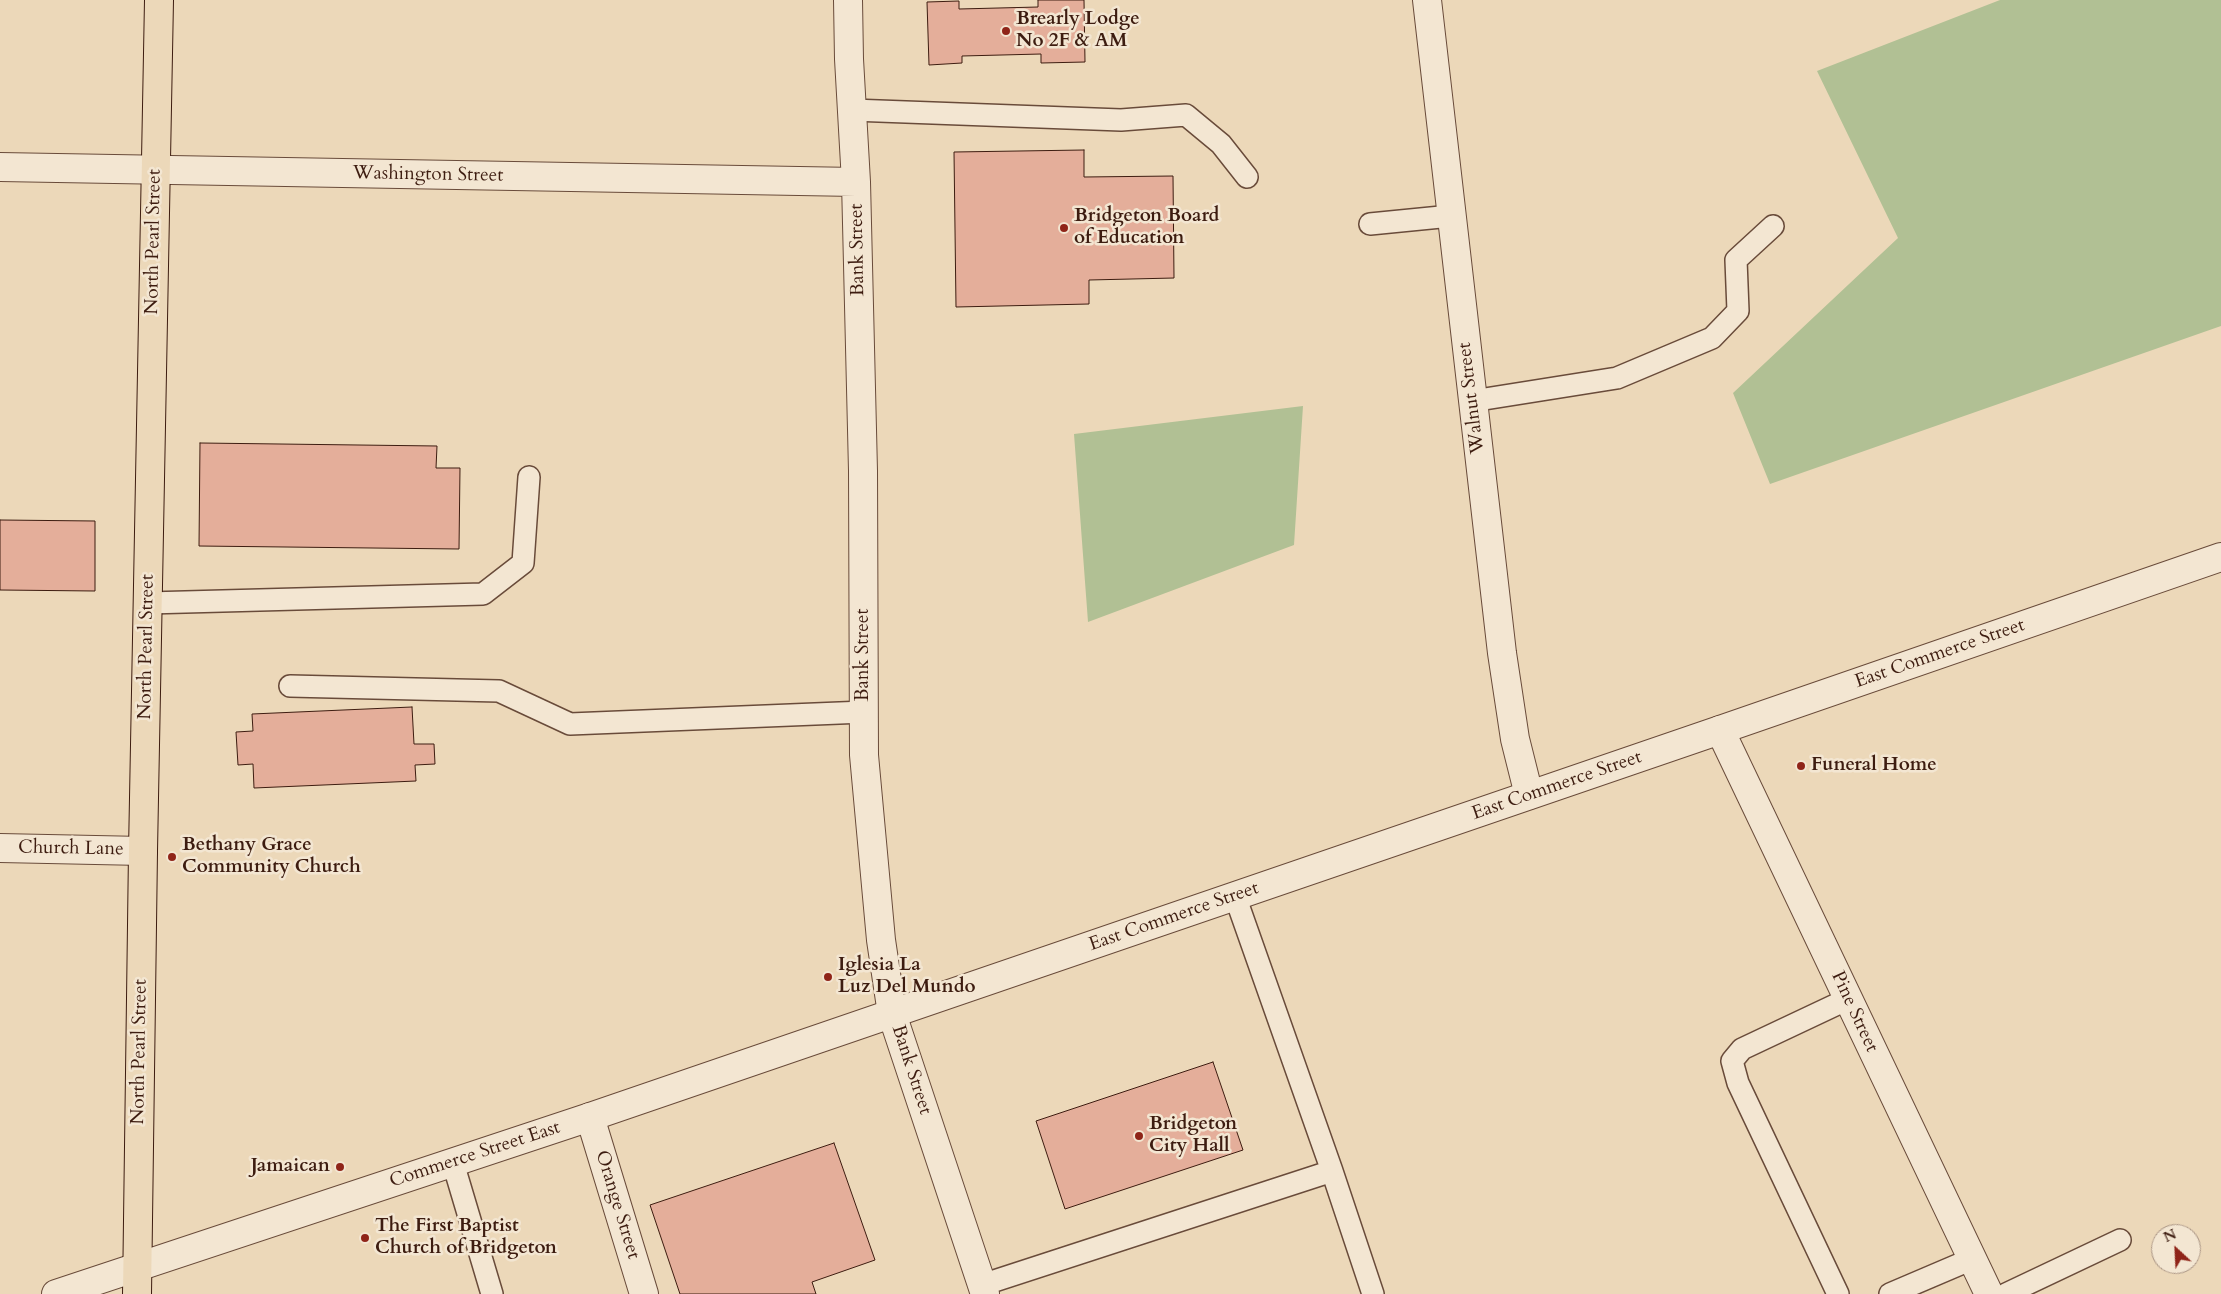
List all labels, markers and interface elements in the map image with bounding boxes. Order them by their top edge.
place label: Brearly Lodge No 2F & AM [1016,9,1140,53]
marker: Brearly Lodge No 2F & AM [1000,25,1012,37]
street label: Washington Street [352,162,504,188]
street label: North Pearl Street [141,169,167,315]
street label: Bank Street [846,203,870,297]
place label: Bridgeton Board of Education [1074,206,1219,250]
marker: Bridgeton Board of Education [1058,222,1070,234]
street label: Walnut Street [1454,341,1490,455]
street label: North Pearl Street [134,574,160,720]
street label: Bank Street [853,609,875,701]
street label: East Commerce Street [1852,614,2028,694]
street label: East Commerce Street [1469,746,1645,826]
place label: Funeral Home [1811,755,1937,777]
marker: Funeral Home [1795,760,1807,772]
place label: Bethany Grace Community Church [182,835,361,879]
street label: Church Lane [18,837,124,861]
marker: Bethany Grace Community Church [166,851,178,863]
street label: East Commerce Street [1086,877,1262,957]
place label: Iglesia La Luz Del Mundo [838,955,976,999]
street label: Pine Street [1825,968,1883,1056]
marker: Iglesia La Luz Del Mundo [822,971,834,983]
street label: North Pearl Street [127,979,153,1125]
street label: Bank Street [886,1022,936,1118]
place label: Bridgeton City Hall [1149,1114,1237,1158]
street label: Commerce Street East [387,1117,563,1193]
marker: Bridgeton City Hall [1133,1130,1145,1142]
street label: Orange Street [590,1148,644,1262]
place label: Jamaican [251,1156,330,1178]
marker: Jamaican [334,1161,346,1173]
place label: The First Baptist Church of Bridgeton [375,1216,557,1260]
north arrow [2151,1224,2201,1274]
text: N [2160,1225,2179,1247]
marker: The First Baptist Church of Bridgeton [359,1232,371,1244]

